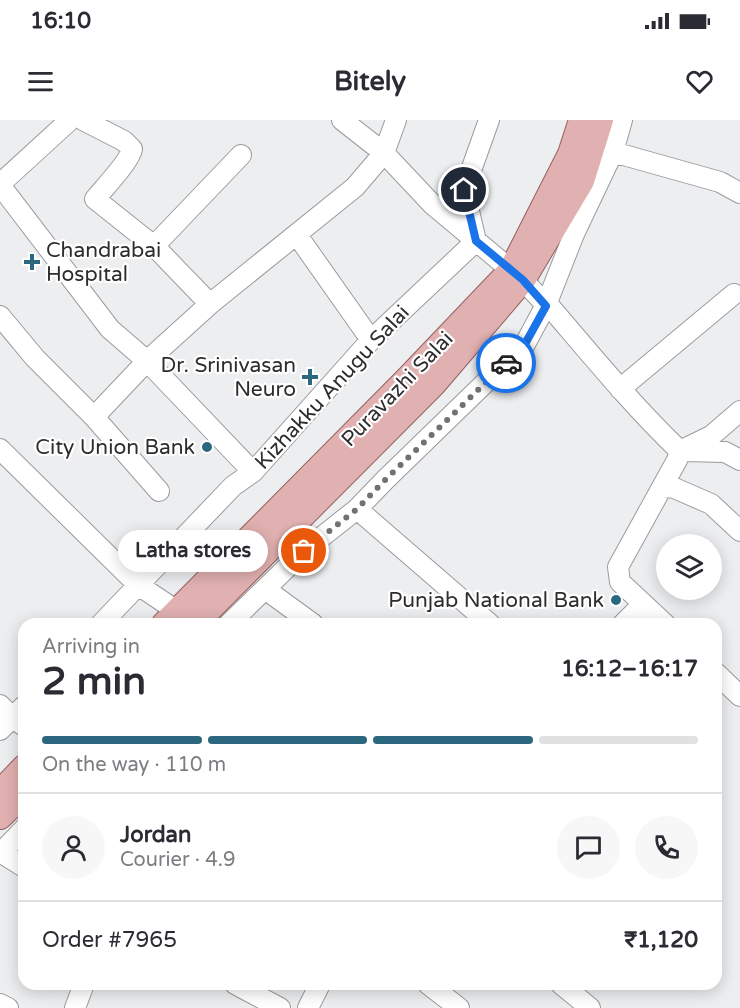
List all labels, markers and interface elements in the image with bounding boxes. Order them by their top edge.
text: 16:10 [30,8,91,34]
icon: menu [24,65,57,98]
text: Bitely [334,65,406,98]
icon: heart [683,65,716,98]
pin [438,164,489,215]
icon: home [447,173,480,206]
place label: Chandrabai Hospital [46,238,161,287]
marker: Chandrabai Hospital [23,253,41,271]
street label: Kizhakku Anugu Salai [250,300,415,474]
street label: Puravazhi Salai [336,327,459,452]
courier [476,333,536,393]
icon: car [490,347,523,380]
place label: Dr. Srinivasan Neuro [161,353,296,402]
marker: Dr. Srinivasan Neuro [301,368,319,386]
place label: City Union Bank [35,435,195,460]
marker: City Union Bank [200,440,214,454]
pin [278,525,329,576]
callout: Latha stores [118,530,268,572]
icon: bag [287,534,320,567]
map controls [656,534,722,600]
button: layers [656,534,722,600]
text: Latha stores [135,539,251,563]
place label: Punjab National Bank [388,588,604,613]
marker: Punjab National Bank [609,593,623,607]
text: Arriving in [42,635,140,659]
text: 16:12–16:17 [561,656,698,682]
text: 2 min [42,658,146,705]
text: On the way · 110 m [42,753,226,777]
button: person [42,816,105,879]
button: chat [557,816,620,879]
button: phone [635,816,698,879]
text: Jordan [120,822,191,848]
text: Courier · 4.9 [120,848,235,872]
text: Order #7965 [42,927,177,953]
text: ₹1,120 [624,927,698,953]

